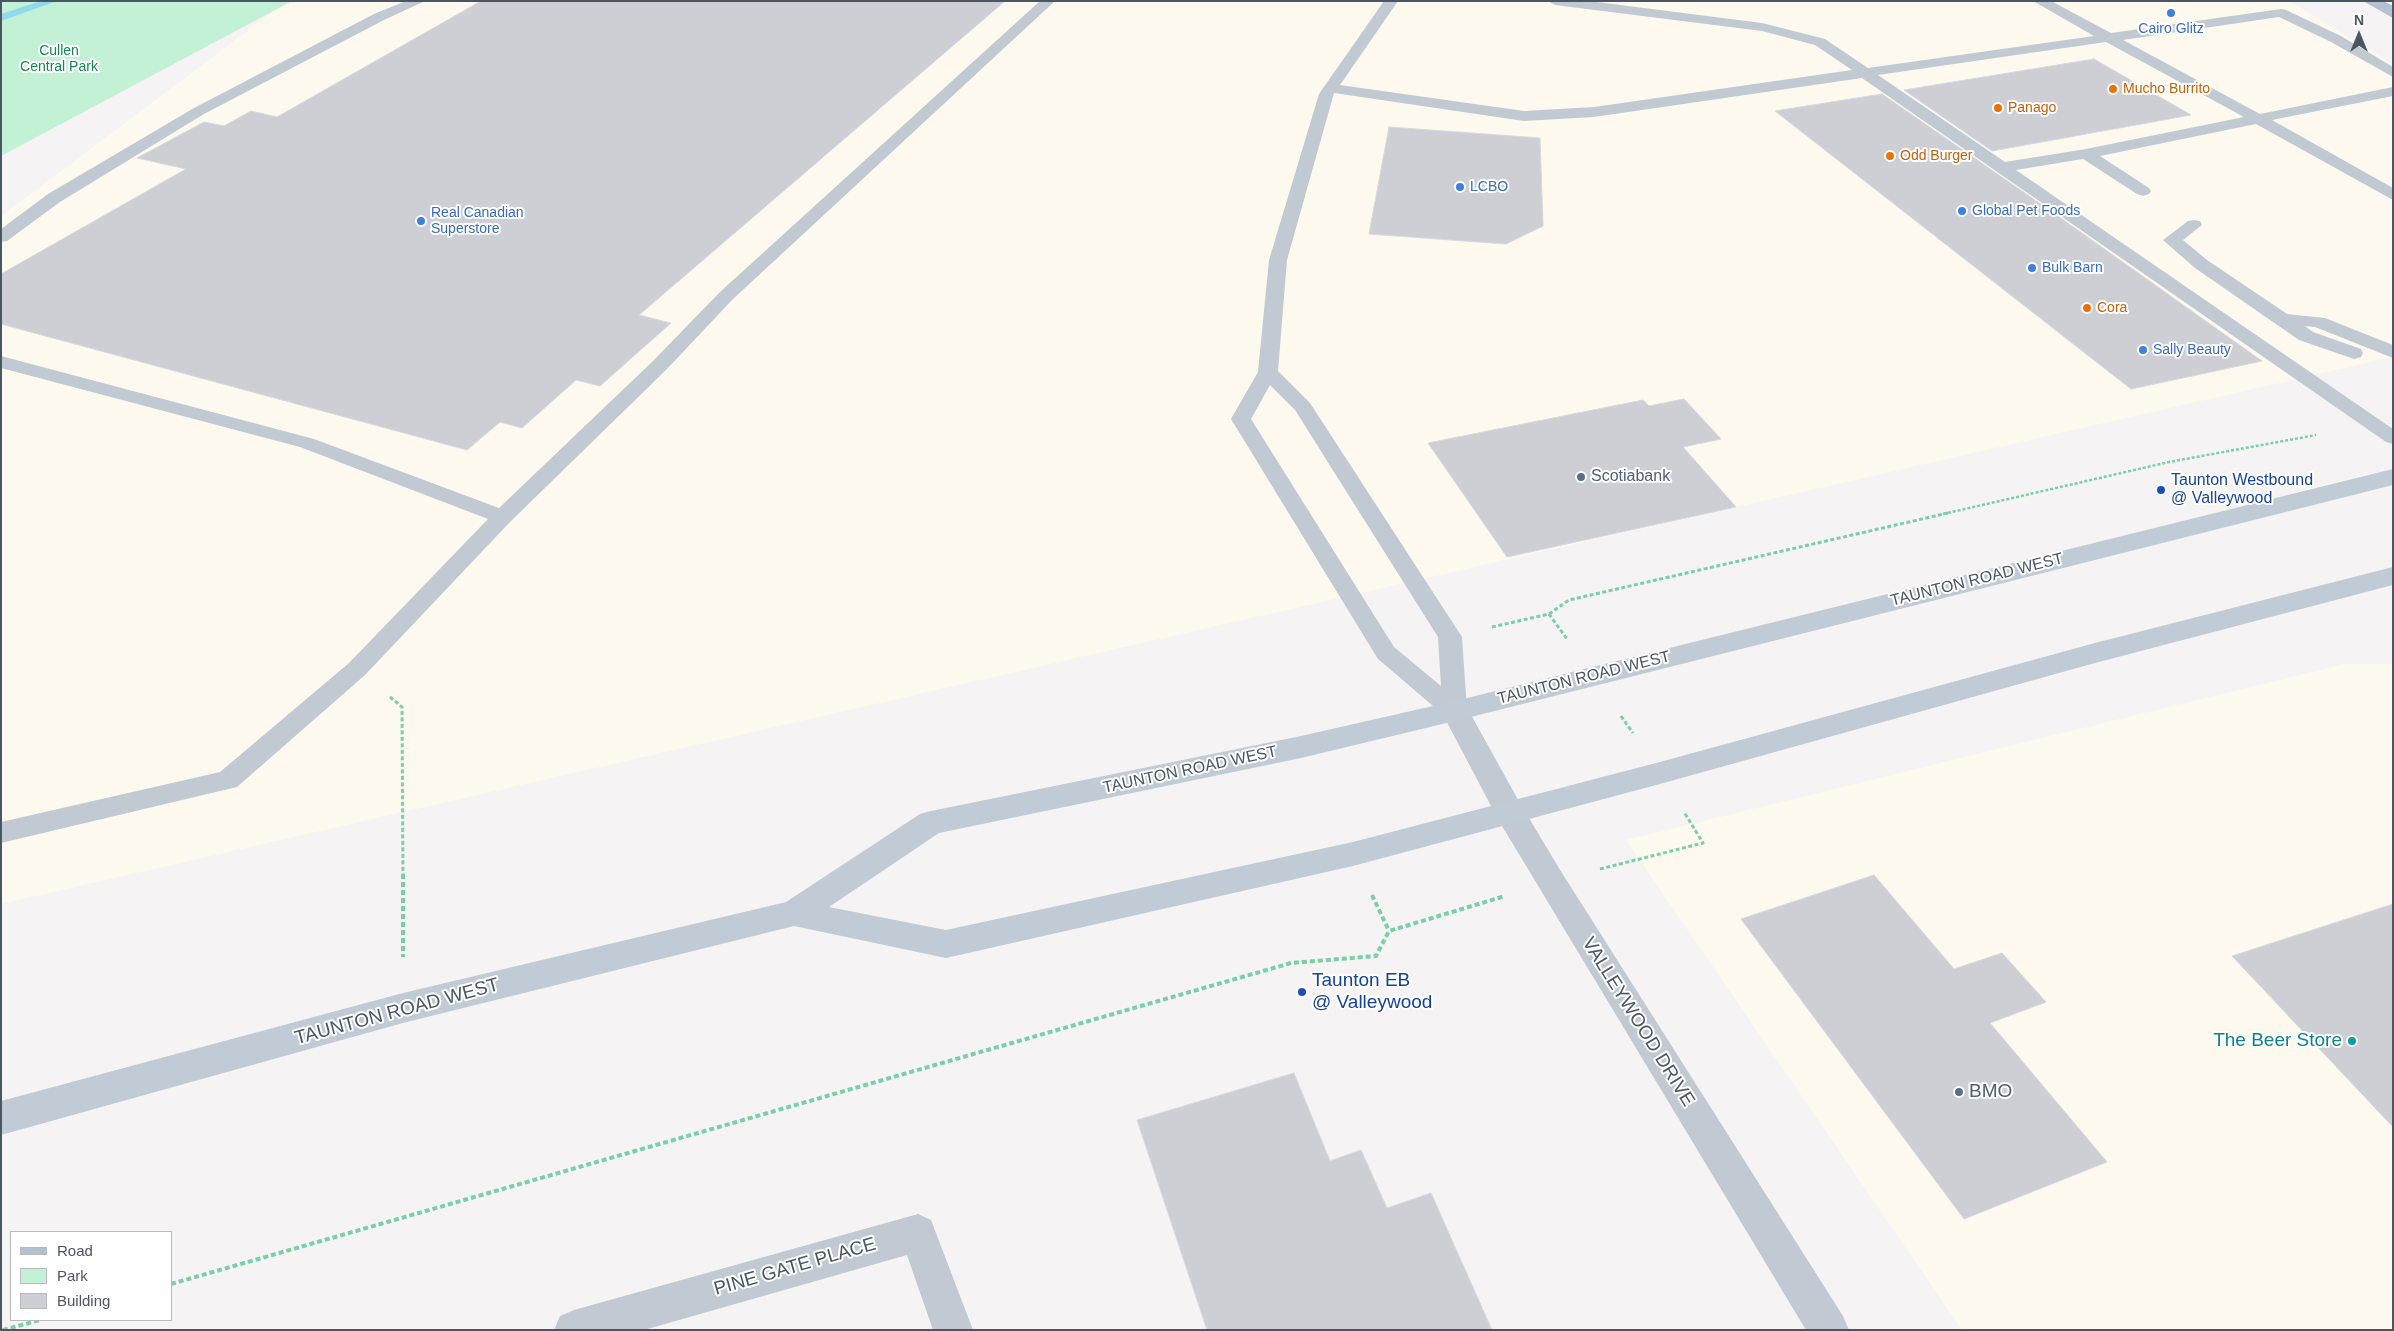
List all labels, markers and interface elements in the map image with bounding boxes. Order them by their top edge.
marker: Cairo Glitz [2165,7,2177,19]
north arrow [2334,10,2384,60]
text: N [2354,12,2364,28]
place label: Cairo Glitz [2138,21,2204,37]
park label: Cullen Central Park [20,43,98,75]
place label: Mucho Burrito [2123,81,2210,97]
marker: Mucho Burrito [2107,83,2119,95]
place label: Panago [2008,100,2056,116]
marker: Panago [1992,102,2004,114]
place label: Odd Burger [1900,148,1972,164]
marker: Odd Burger [1884,150,1896,162]
place label: LCBO [1470,179,1508,195]
marker: LCBO [1454,181,1466,193]
place label: Global Pet Foods [1972,203,2080,219]
place label: Real Canadian Superstore [431,205,524,238]
marker: Global Pet Foods [1956,205,1968,217]
marker: Real Canadian Superstore [415,215,427,227]
place label: Bulk Barn [2042,260,2103,276]
marker: Bulk Barn [2026,262,2038,274]
place label: Cora [2097,300,2127,316]
marker: Cora [2081,302,2093,314]
place label: Sally Beauty [2153,342,2231,358]
marker: Sally Beauty [2137,344,2149,356]
place label: Scotiabank [1591,467,1670,487]
marker: Scotiabank [1575,471,1587,483]
place label: Taunton Westbound @ Valleywood [2171,471,2313,509]
marker: Taunton Westbound @ Valleywood [2155,484,2167,496]
street label: TAUNTON ROAD WEST [1889,549,2065,611]
street label: TAUNTON ROAD WEST [1496,647,1672,709]
street label: TAUNTON ROAD WEST [1101,742,1279,798]
street label: VALLEYWOOD DRIVE [1577,933,1699,1111]
place label: Taunton EB @ Valleywood [1312,970,1432,1014]
street label: TAUNTON ROAD WEST [292,974,502,1050]
marker: Taunton EB @ Valleywood [1296,986,1308,998]
place label: The Beer Store [2213,1030,2342,1052]
marker: The Beer Store [2346,1035,2358,1047]
place label: BMO [1969,1081,2012,1103]
marker: BMO [1953,1086,1965,1098]
legend [10,1231,172,1321]
street label: PINE GATE PLACE [711,1233,879,1301]
text: Road [57,1242,93,1259]
text: Park [57,1267,88,1284]
text: Building [57,1292,110,1309]

